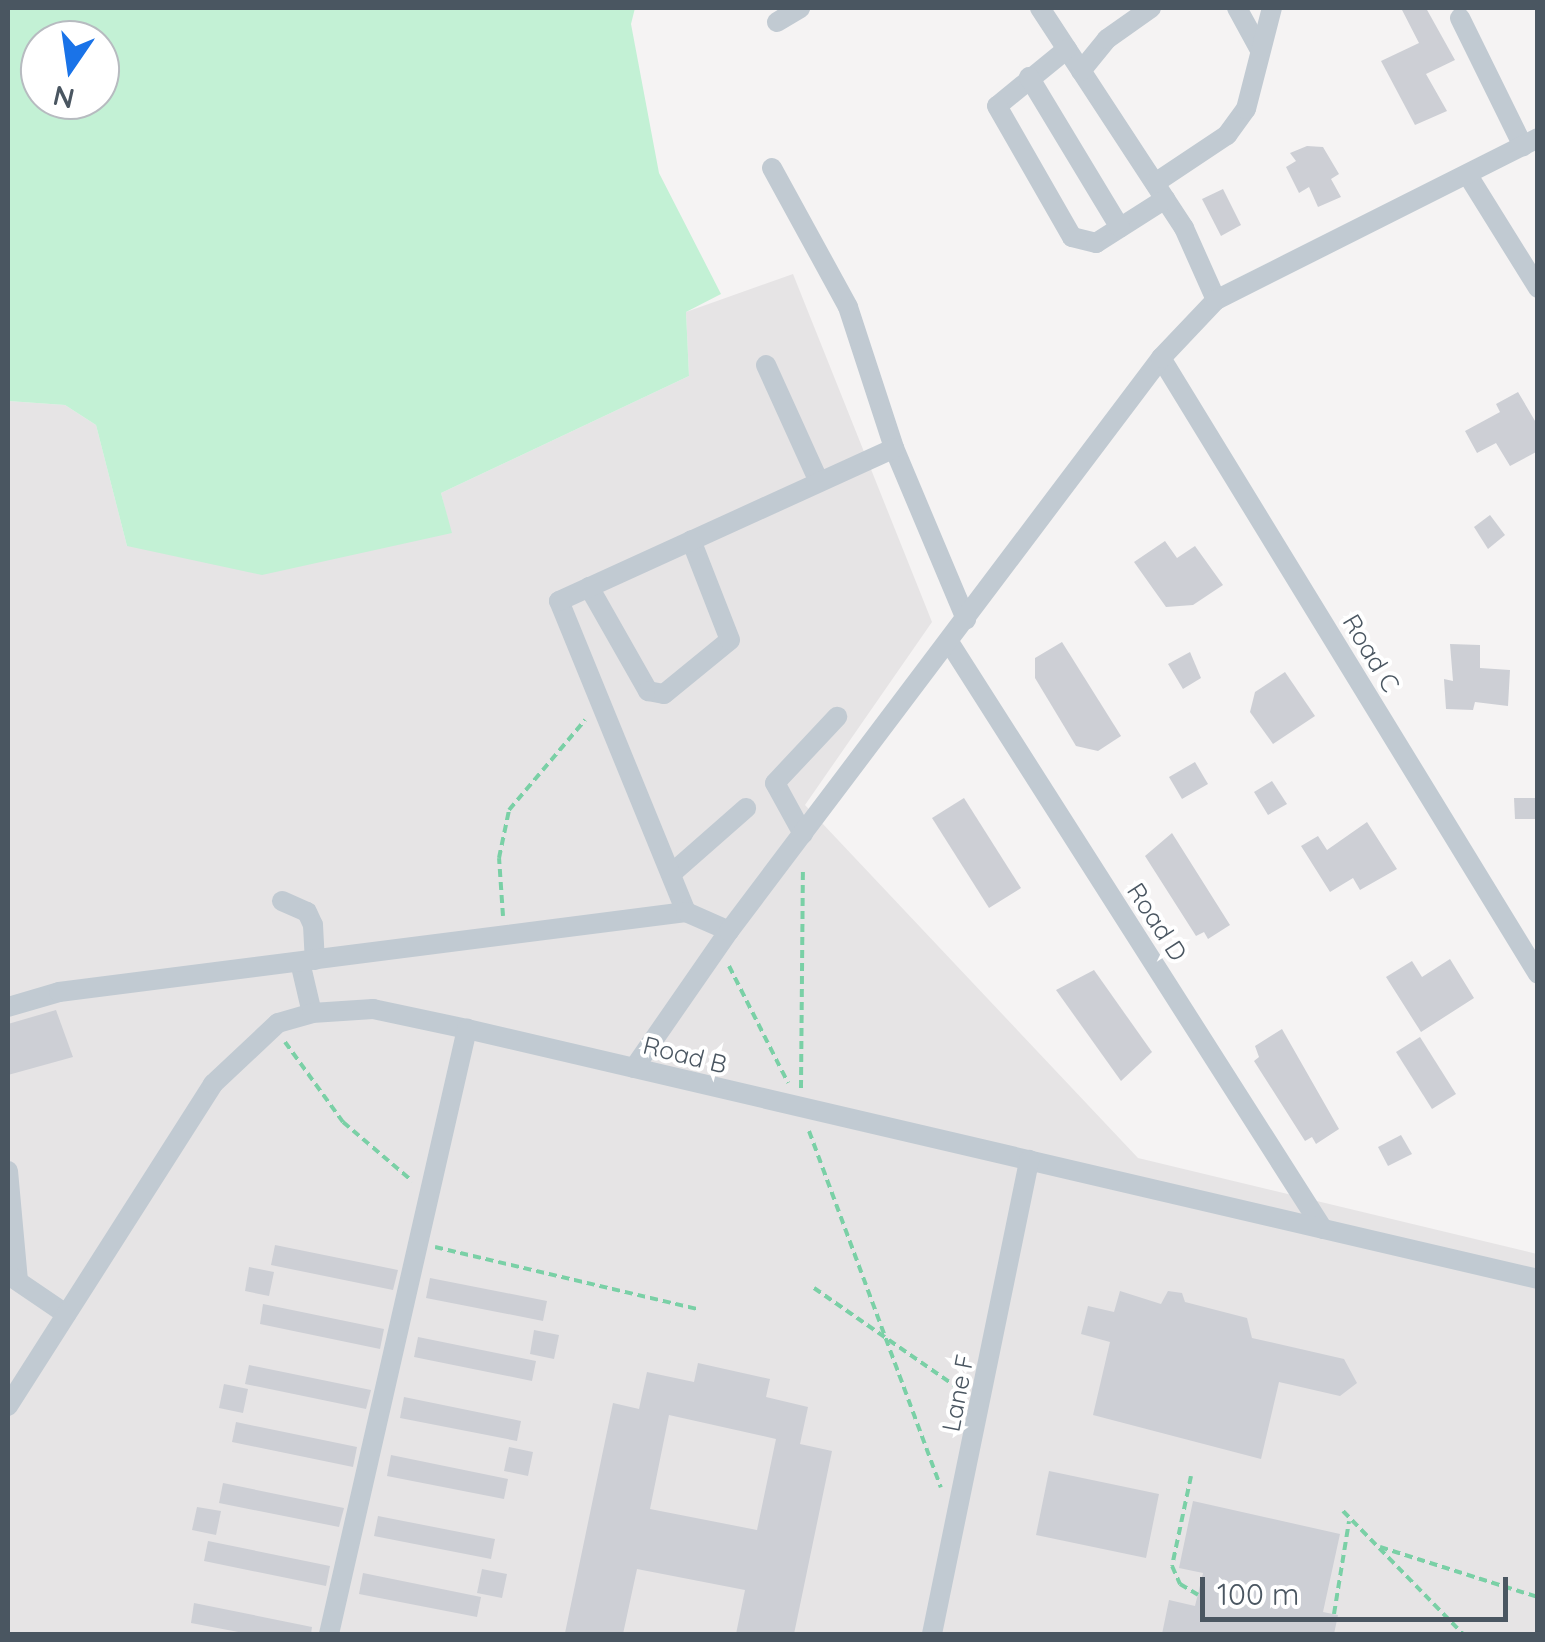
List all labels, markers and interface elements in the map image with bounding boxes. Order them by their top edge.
north arrow [20,20,120,120]
text: N [50,78,78,117]
street label: Road C [1336,609,1406,697]
street label: Road D [1121,877,1193,967]
street label: Road B [640,1030,730,1080]
street label: Lane F [936,1352,980,1434]
scale bar [1205,1557,1512,1619]
text: 100 m [1217,1575,1299,1613]

